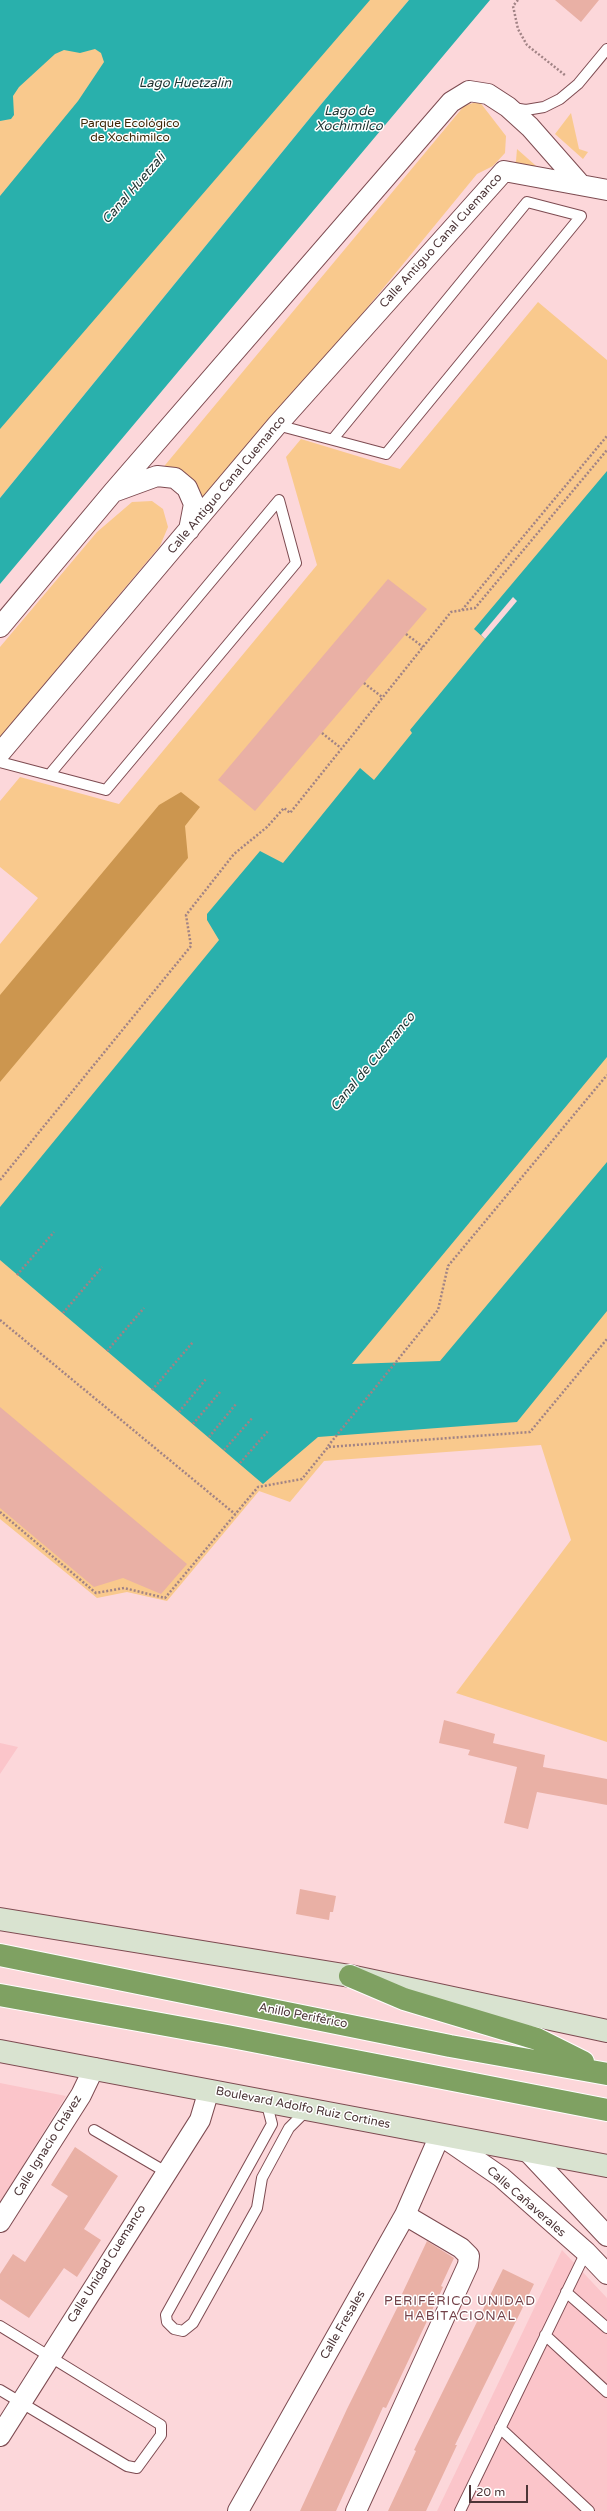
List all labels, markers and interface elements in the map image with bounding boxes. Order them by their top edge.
water label: Lago Huetzalin [139,76,231,92]
water label: Lago de Xochimilco [315,104,383,135]
park label: Parque Ecológico de Xochimilco [80,117,180,145]
water label: Canal Huetzali [99,151,169,227]
street label: Calle Antiguo Canal Cuemanco [377,171,505,311]
street label: Calle Antiguo Canal Cuemanco [165,413,289,557]
water label: Canal de Cuemanco [327,1010,419,1114]
street label: Anillo Periférico [257,2000,349,2032]
street label: Boulevard Adolfo Ruiz Cortines [215,2084,391,2132]
street label: Calle Ignacio Chávez [11,2093,85,2199]
street label: Calle Cañaverales [484,2164,568,2240]
street label: Calle Unidad Cuemanco [65,2202,149,2326]
street label: Calle Fresales [317,2288,369,2362]
district label: PERIFÉRICO UNIDAD HABITACIONAL [384,2294,536,2325]
scale bar [471,2477,530,2503]
text: 20 m [476,2485,505,2499]

